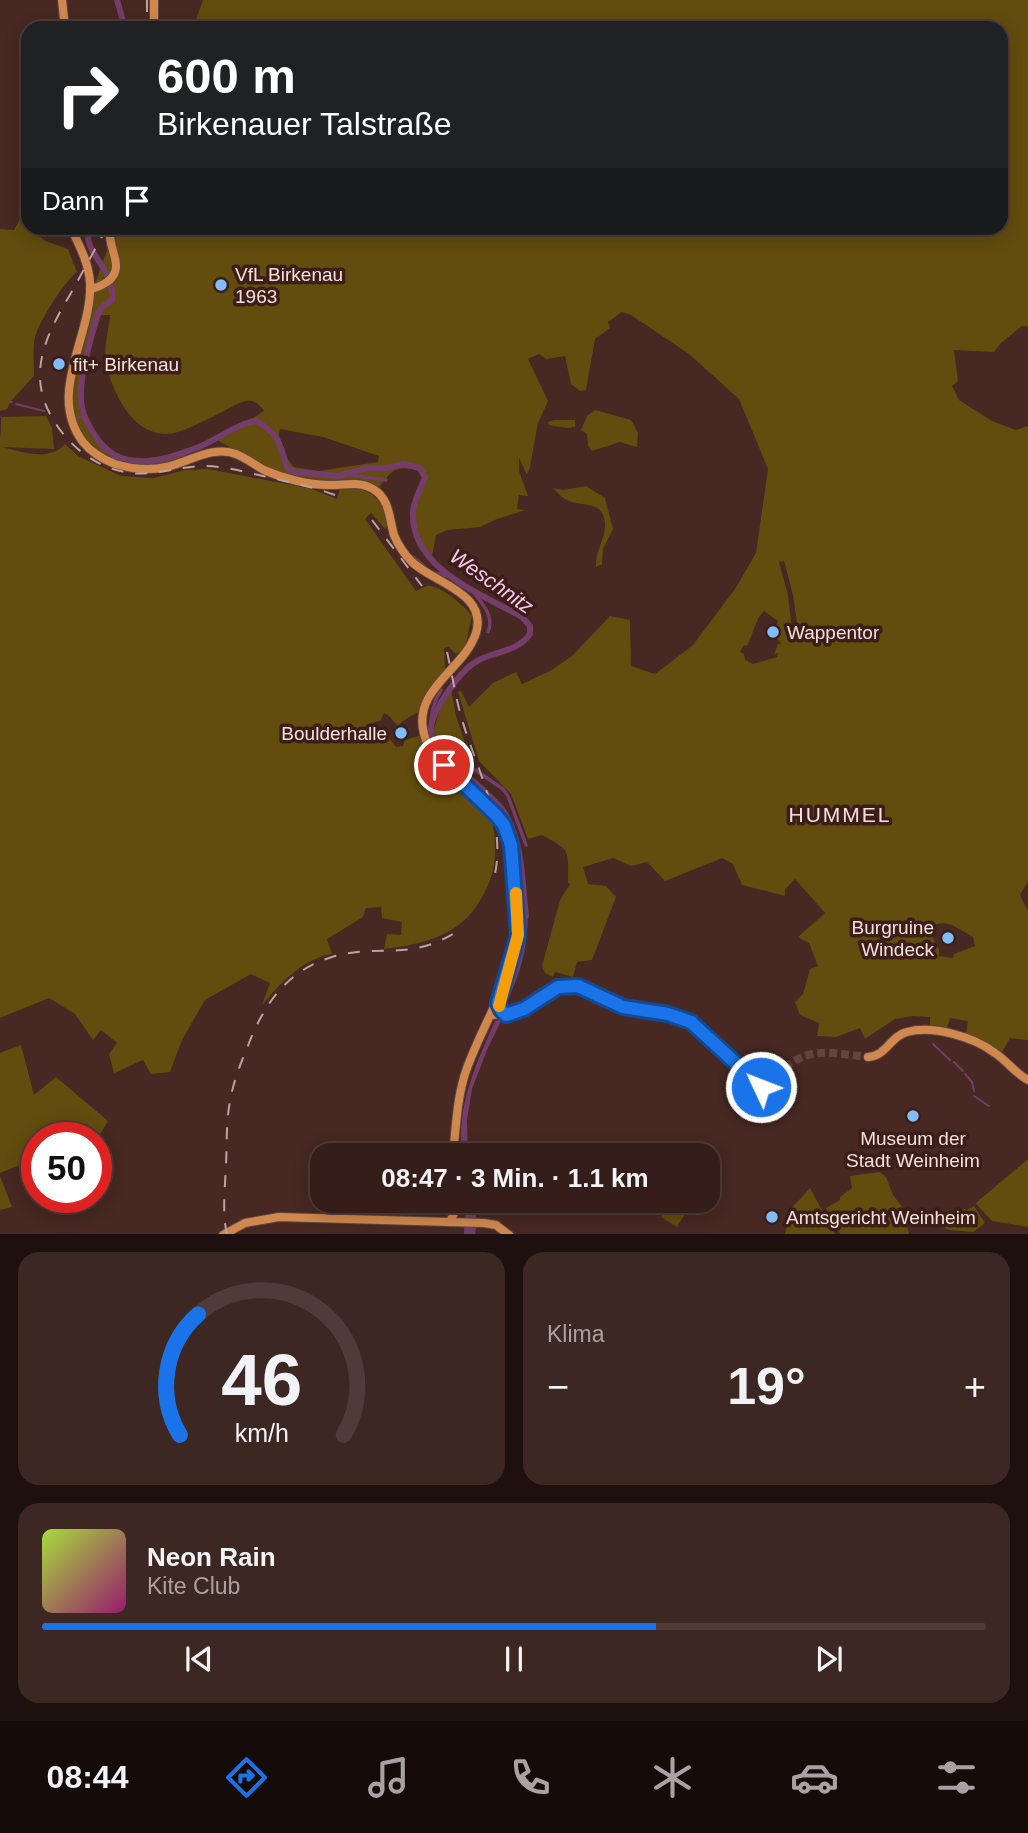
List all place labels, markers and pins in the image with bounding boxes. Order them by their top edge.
place label: VfL Birkenau 1963 [235,264,343,307]
marker: VfL Birkenau 1963 [213,277,229,293]
place label: fit+ Birkenau [73,354,179,375]
marker: fit+ Birkenau [51,356,67,372]
place label: Wappentor [787,622,880,643]
marker: Wappentor [765,624,781,640]
place label: Boulderhalle [281,723,387,744]
marker: Boulderhalle [393,725,409,741]
pin [414,735,474,795]
place label: Burgruine Windeck [852,917,934,960]
marker: Burgruine Windeck [940,930,956,946]
marker: Museum der Stadt Weinheim [905,1108,921,1124]
place label: Museum der Stadt Weinheim [846,1128,980,1171]
place label: Amtsgericht Weinheim [786,1207,976,1228]
marker: Amtsgericht Weinheim [764,1209,780,1225]

